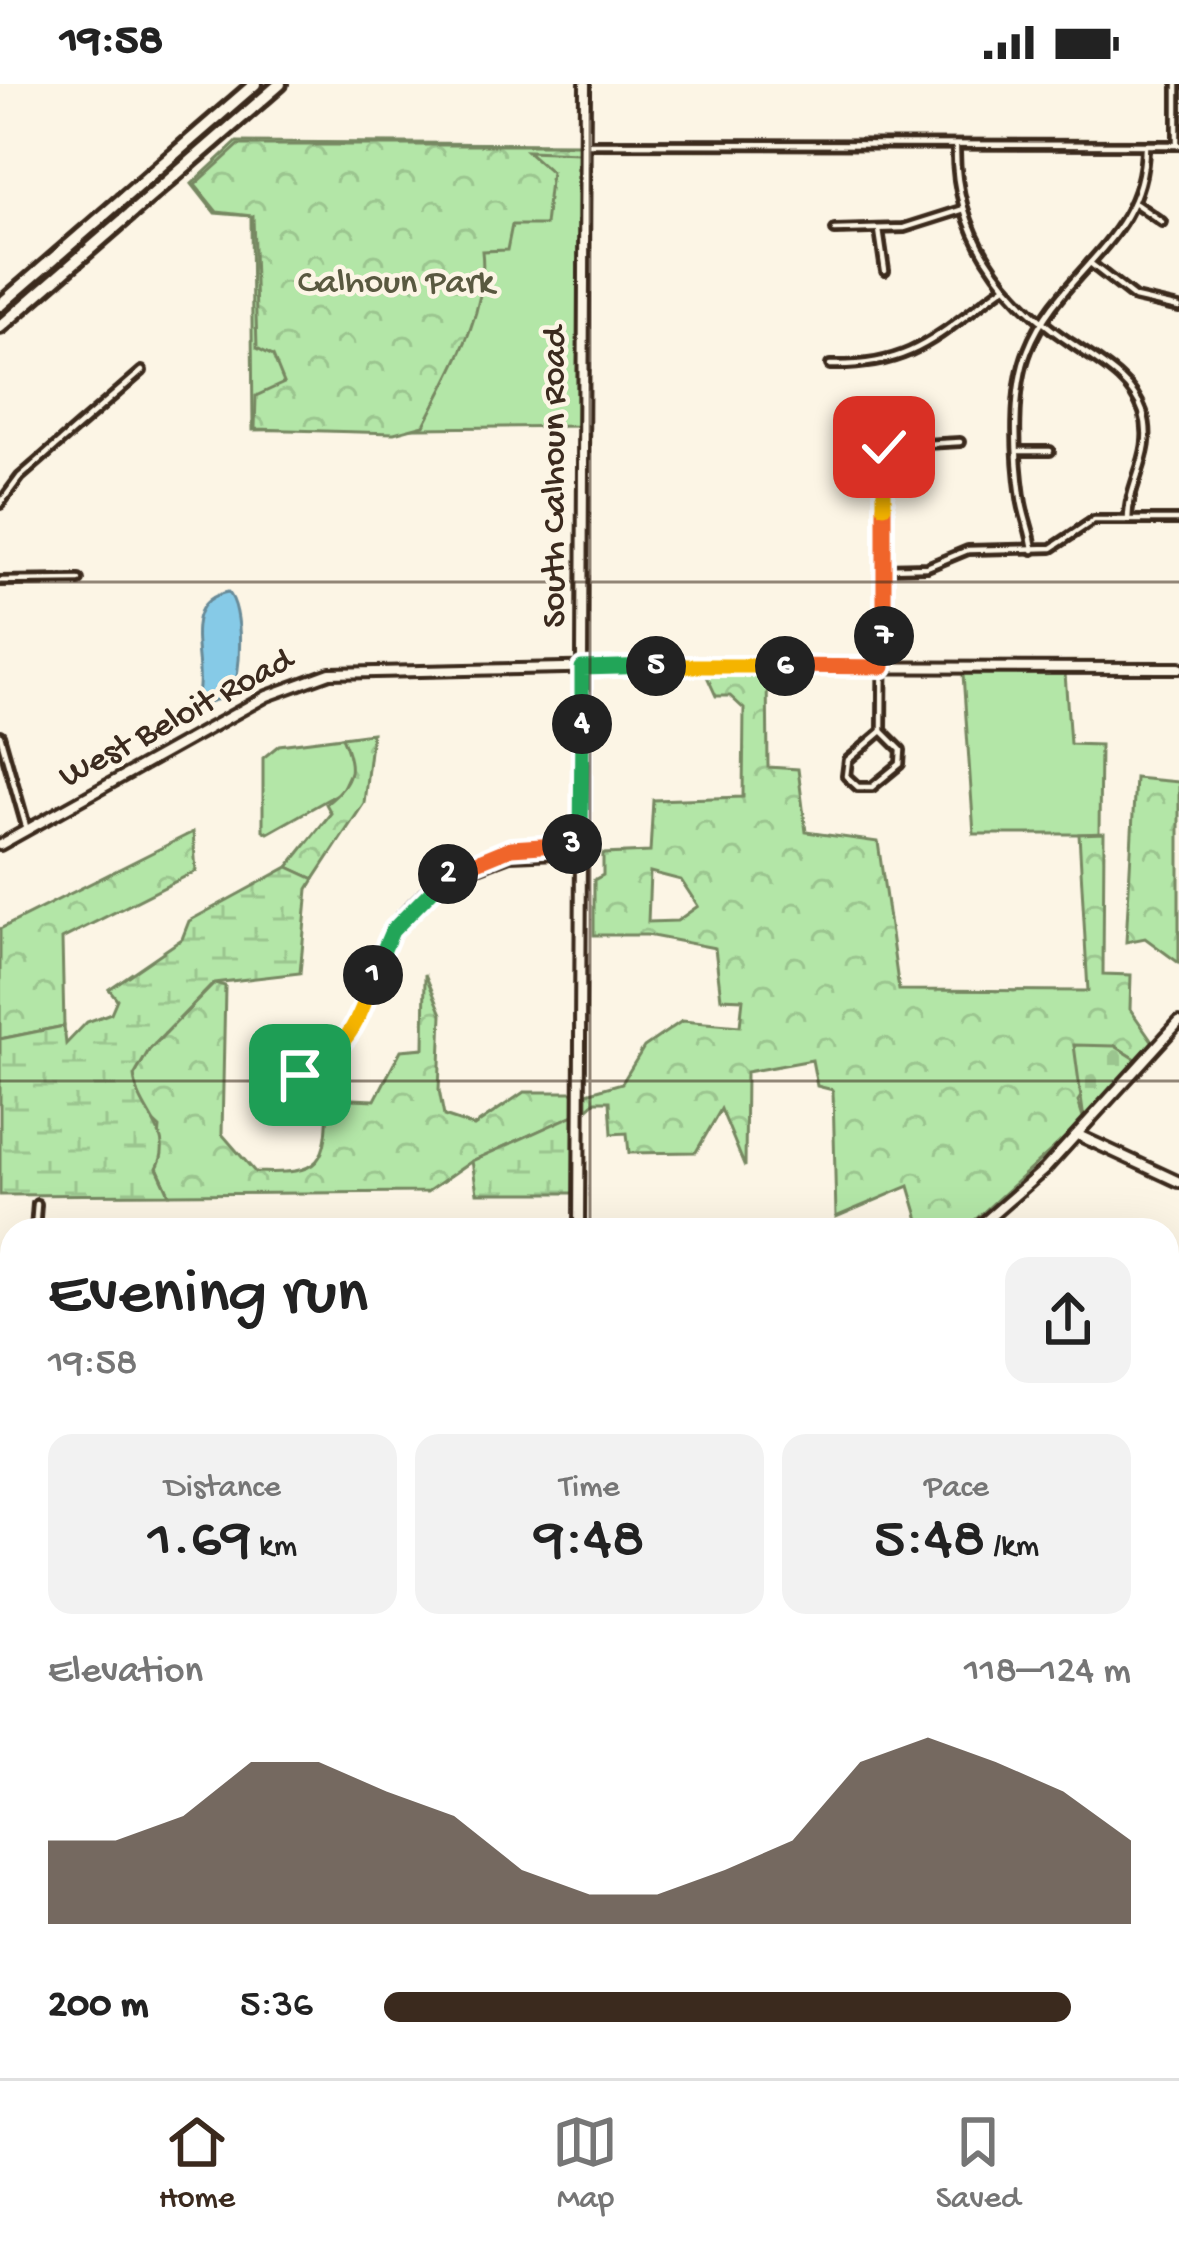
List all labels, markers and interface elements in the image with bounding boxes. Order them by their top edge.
text: 19:58 [60,16,163,69]
park label: Calhoun Park [298,263,497,306]
street label: South Calhoun Road [535,323,578,628]
pin [833,396,935,498]
icon: check [851,414,917,480]
pin: 7 [854,606,914,666]
text: 7 [875,617,893,655]
pin: 5 [626,636,686,696]
pin: 6 [755,636,815,696]
street label: West Beloit Road [53,639,304,800]
text: 5 [647,647,665,685]
text: 6 [777,647,793,685]
pin: 4 [552,694,612,754]
text: 4 [574,705,590,743]
pin: 3 [542,814,602,874]
text: 3 [563,825,581,863]
pin: 2 [418,844,478,904]
text: 2 [440,855,456,893]
pin: 1 [343,945,403,1005]
text: 1 [366,956,380,994]
pin [249,1024,351,1126]
icon: arrive [267,1042,333,1108]
button: share [1005,1257,1131,1383]
text: Evening run [48,1258,368,1336]
text: 19:58 [48,1342,137,1388]
text: Distance [164,1470,281,1508]
text: Time [559,1470,620,1508]
text: Pace [924,1470,989,1508]
text: 1.69 [148,1508,251,1578]
text: 9:48 [534,1508,645,1578]
text: 5:48 [874,1508,985,1578]
text: km [251,1529,297,1567]
text: /km [985,1529,1039,1567]
text: Elevation [48,1650,203,1696]
text: 118–124 m [964,1650,1131,1696]
text: 200 m [48,1984,148,2030]
text: 5:36 [240,1984,313,2030]
tab: Home [159,2109,235,2219]
tab: Map [552,2109,618,2219]
tab: Saved [936,2109,1020,2219]

